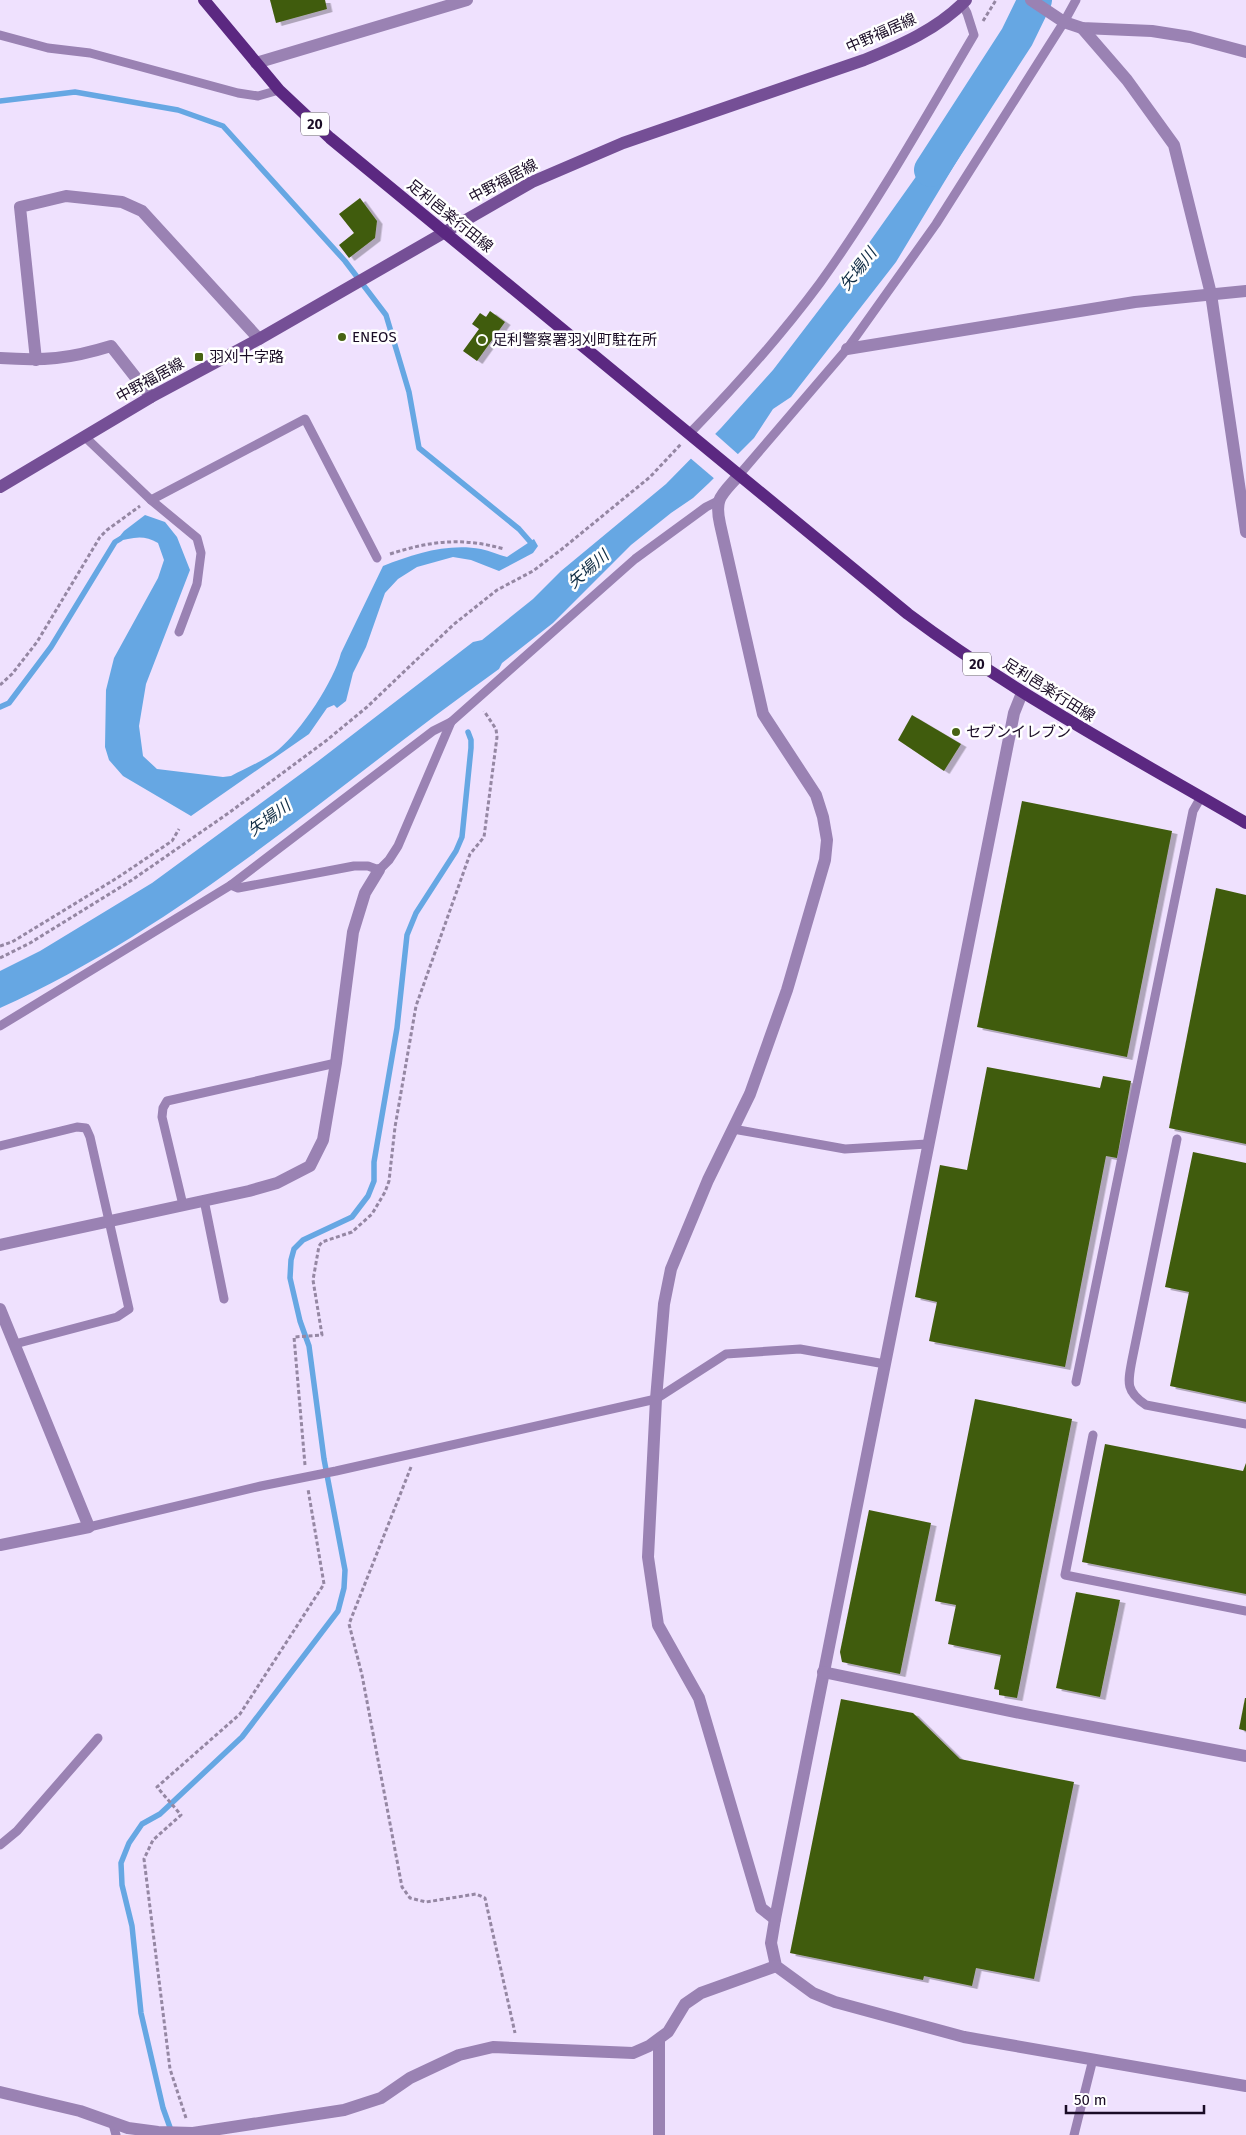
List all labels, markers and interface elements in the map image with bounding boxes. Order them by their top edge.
street label: 中野福居線 [843,10,919,56]
road number: 20 [301,112,329,136]
street label: 中野福居線 [466,155,540,207]
street label: 足利邑楽行田線 [404,176,496,256]
water label: 矢場川 [836,243,881,294]
place label: ENEOS [352,328,397,346]
marker: ENEOS [336,331,348,343]
place label: 足利警察署羽刈町駐在所 [492,331,657,349]
marker: 足利警察署羽刈町駐在所 [476,334,488,346]
place label: 羽刈十字路 [209,348,284,366]
marker: 羽刈十字路 [193,351,205,363]
street label: 中野福居線 [113,354,187,406]
water label: 矢場川 [564,545,614,592]
road number: 20 [963,652,991,676]
street label: 足利邑楽行田線 [1000,655,1098,725]
place label: セブンイレブン [966,723,1071,741]
marker: セブンイレブン [950,726,962,738]
water label: 矢場川 [244,795,296,840]
scale bar [1066,2082,1204,2114]
text: 50 m [1074,2091,1107,2109]

